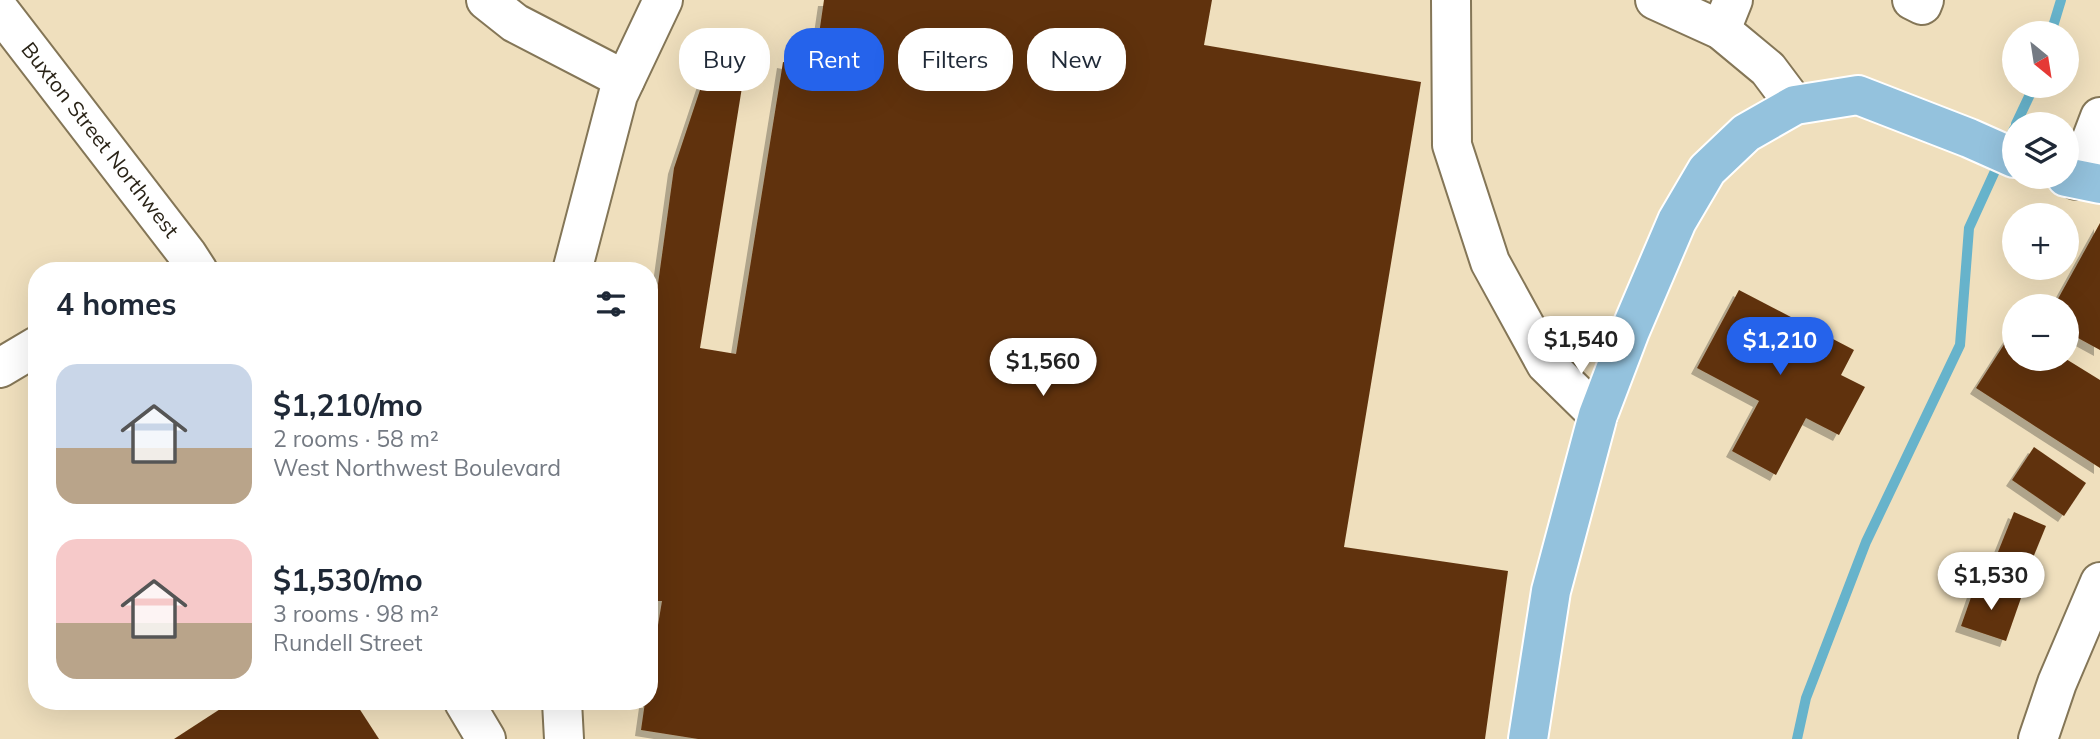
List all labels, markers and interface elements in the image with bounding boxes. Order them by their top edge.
north arrow [2002,21,2079,98]
map controls [2002,21,2079,371]
chip: Buy [679,28,770,91]
chip: Rent [784,28,884,91]
chip: Filters [898,28,1013,91]
chip: New [1027,28,1126,91]
street label: Buxton Street Northwest [16,37,185,242]
button: layers [2002,112,2079,189]
button: + [2002,203,2079,280]
text: 4 homes [56,285,177,323]
icon: filters [592,285,630,323]
button: − [2002,294,2079,371]
pin: $1,540 [1524,316,1638,376]
pin: $1,210 [1723,318,1837,377]
text: $1,540 [1544,324,1618,353]
text: $1,210 [1743,325,1817,354]
pin: $1,560 [986,338,1100,398]
text: $1,560 [1006,346,1080,375]
text: $1,210/mo [273,386,423,424]
icon: home [112,392,196,476]
text: 2 rooms · 58 m² [273,424,439,453]
text: West Northwest Boulevard [273,453,561,482]
pin: $1,530 [1934,552,2048,612]
text: $1,530 [1954,560,2028,589]
text: $1,530/mo [273,561,423,599]
icon: home [112,567,196,651]
text: 3 rooms · 98 m² [273,599,439,628]
text: Rundell Street [273,628,423,657]

